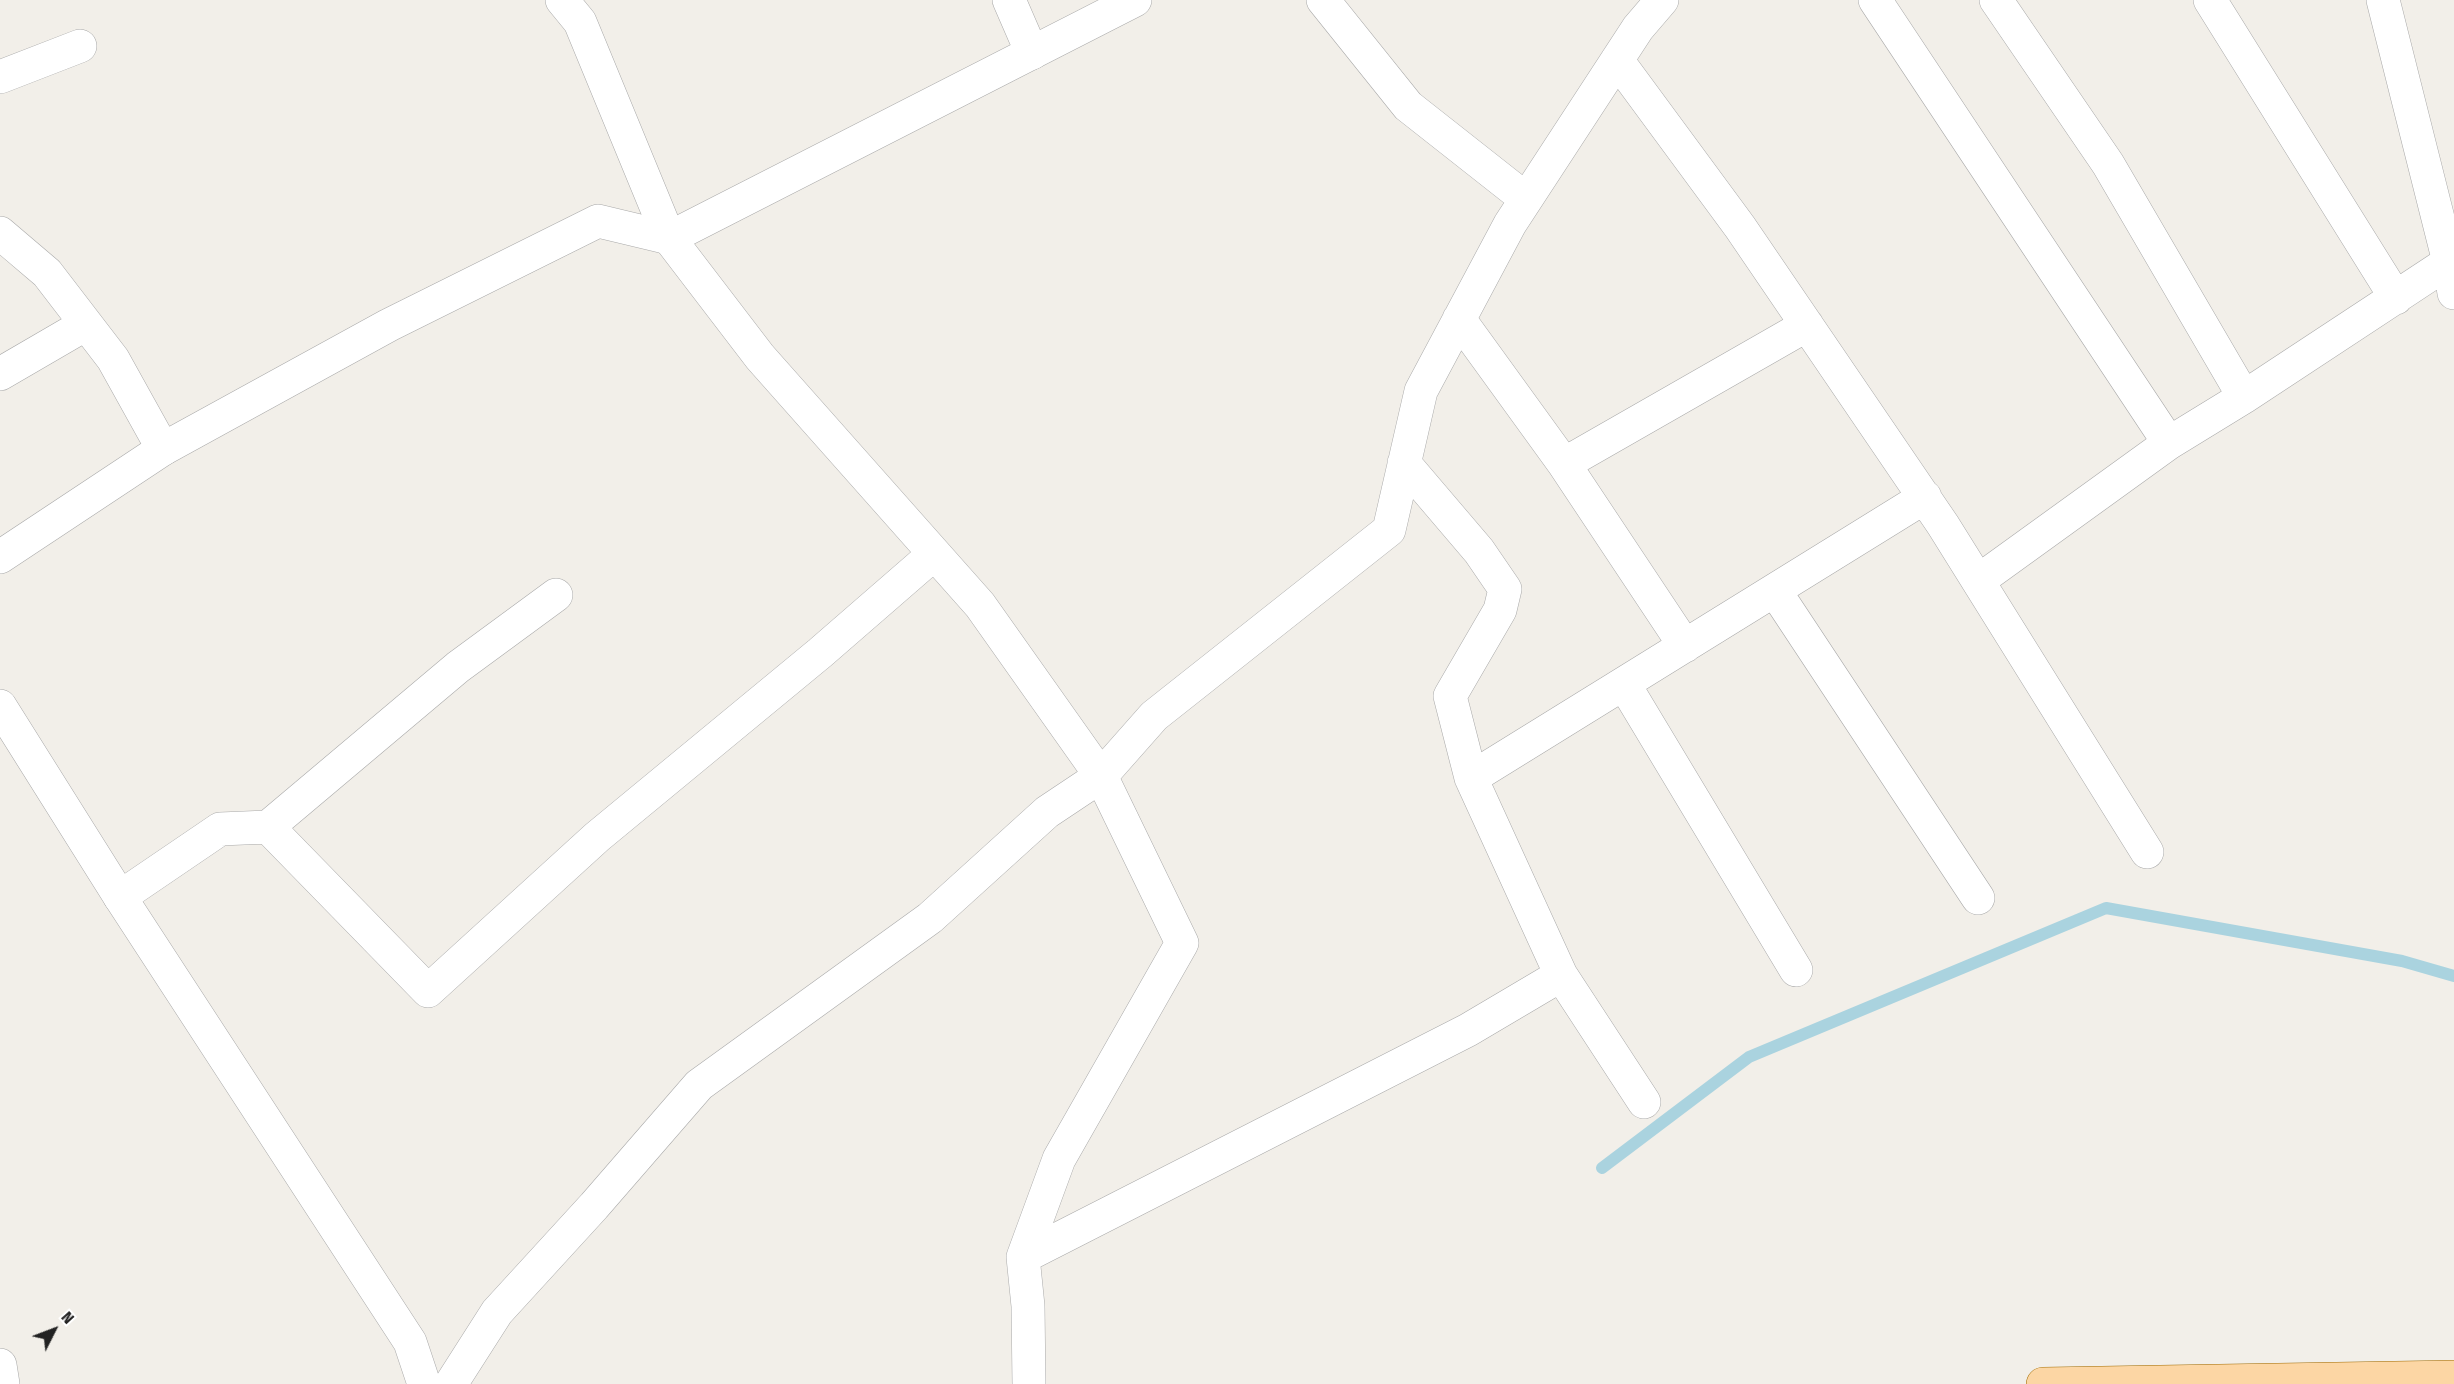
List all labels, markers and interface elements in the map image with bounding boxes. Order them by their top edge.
north arrow [24,1300,84,1360]
text: N [57,1308,78,1328]

